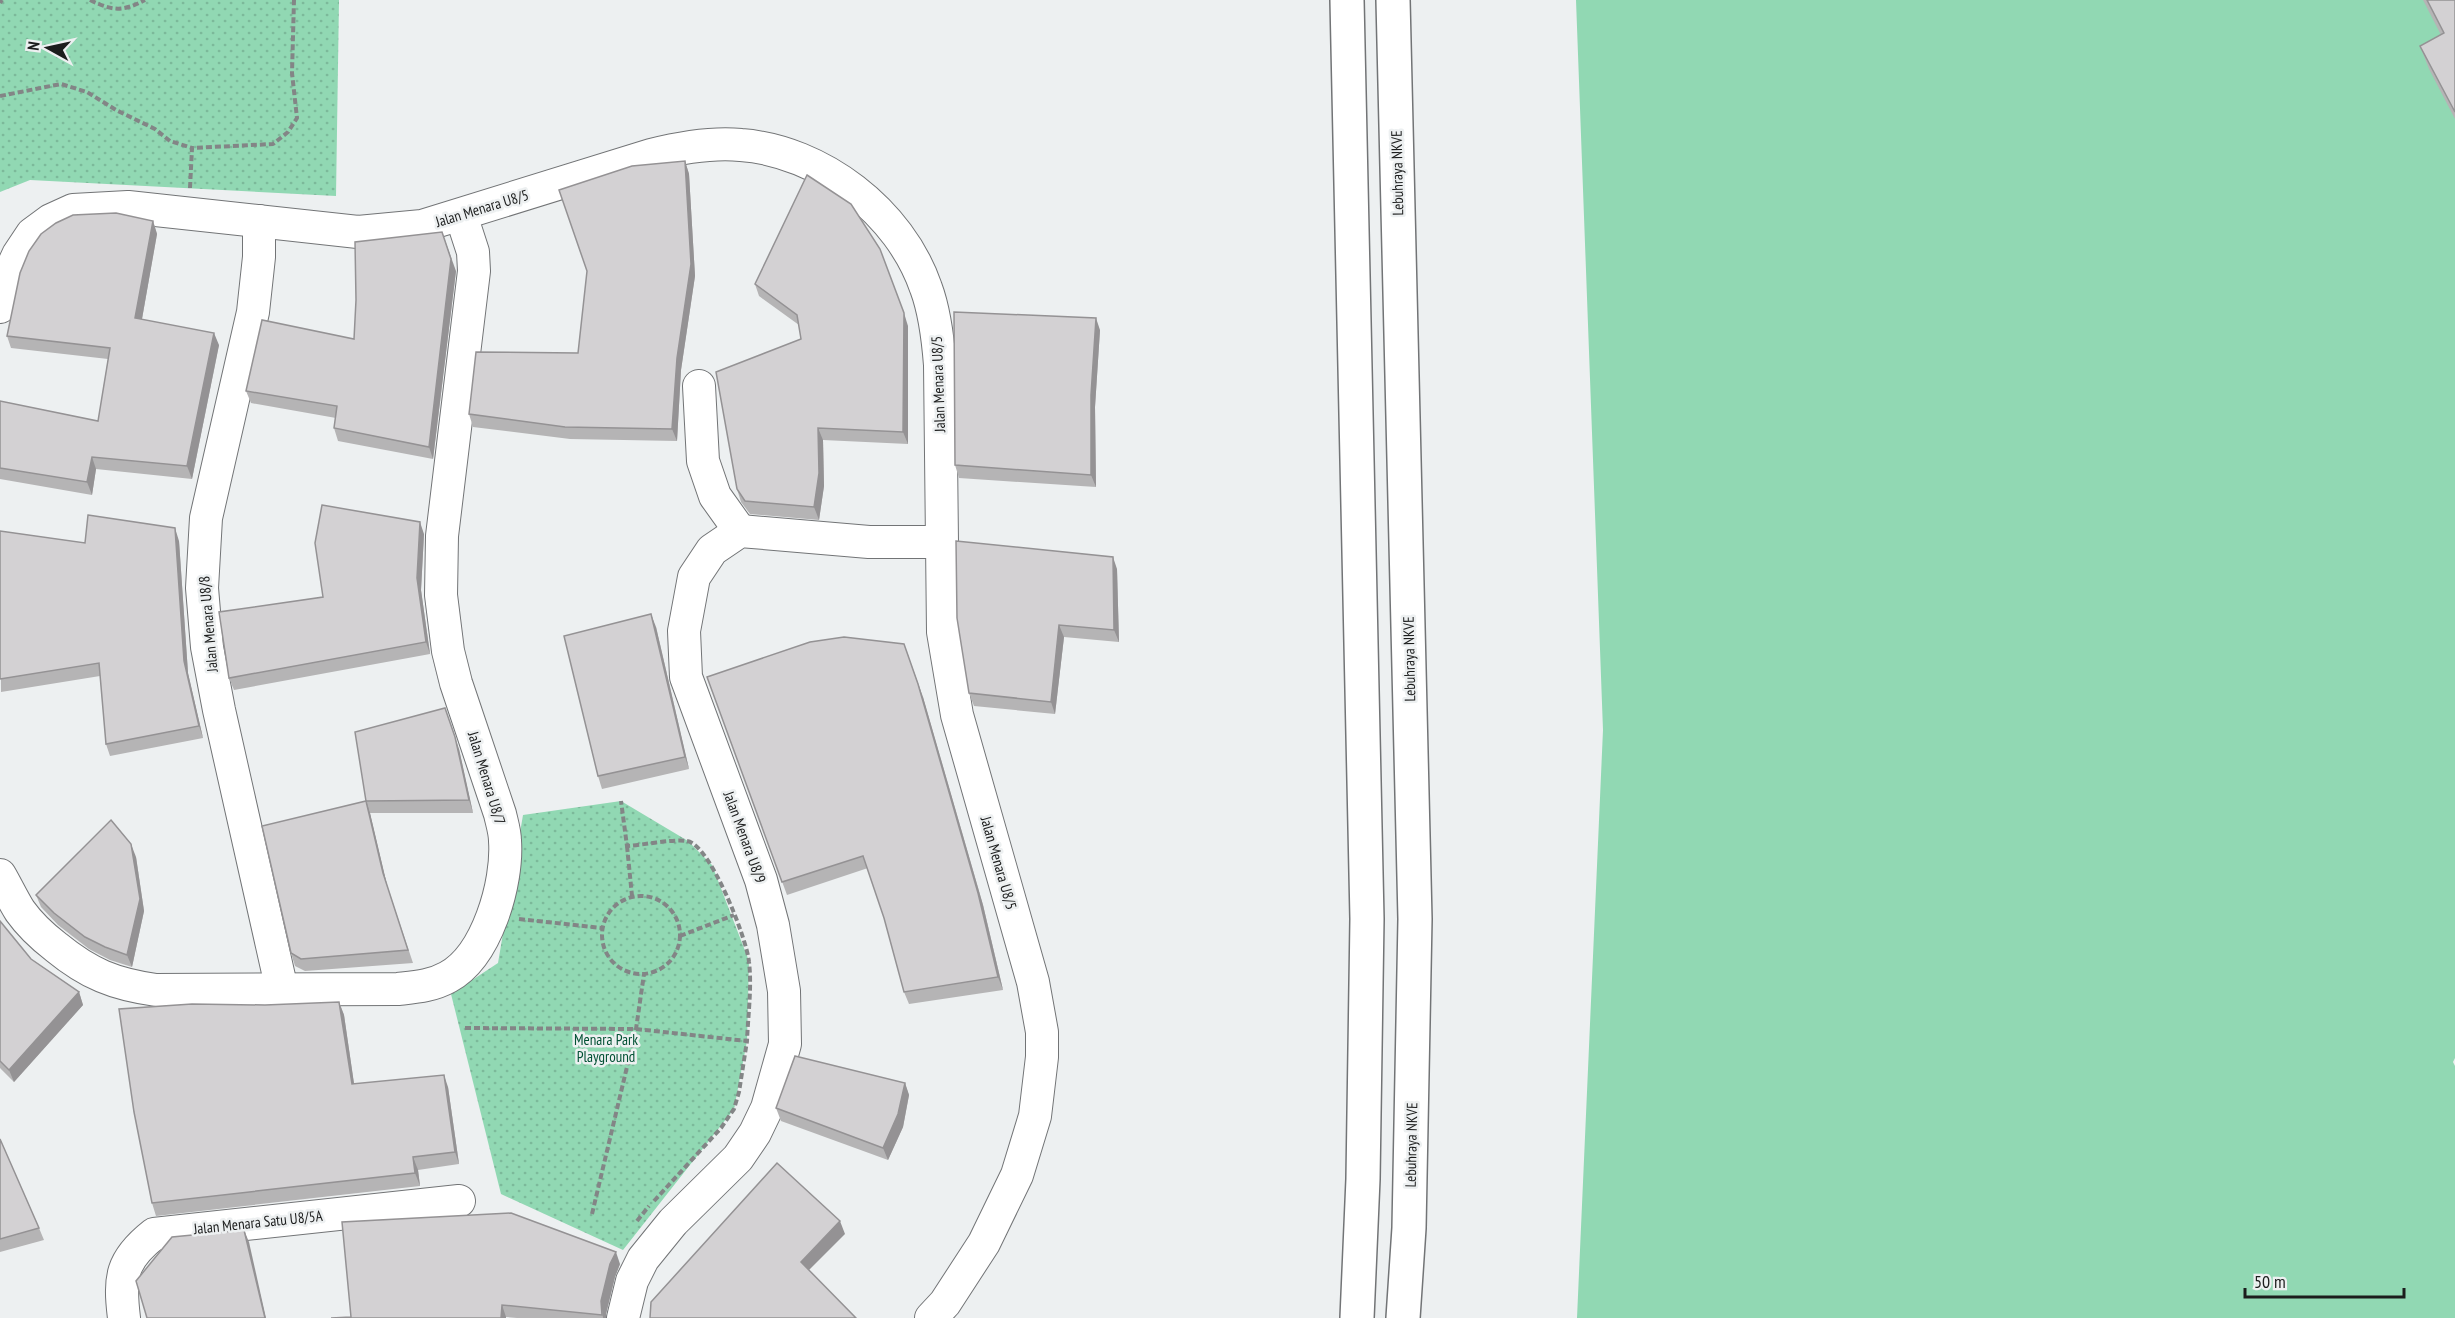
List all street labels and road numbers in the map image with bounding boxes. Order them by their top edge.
street label: Lebuhraya NKVE [1387,130,1407,216]
street label: Jalan Menara U8/5 [432,185,531,231]
street label: Jalan Menara U8/5 [927,336,949,433]
street label: Jalan Menara U8/8 [194,575,222,674]
street label: Lebuhraya NKVE [1399,616,1419,702]
street label: Jalan Menara U8/7 [464,728,510,827]
street label: Jalan Menara U8/9 [719,788,770,885]
street label: Jalan Menara U8/5 [976,813,1021,912]
street label: Lebuhraya NKVE [1401,1102,1421,1188]
street label: Jalan Menara Satu U8/5A [192,1206,324,1238]

